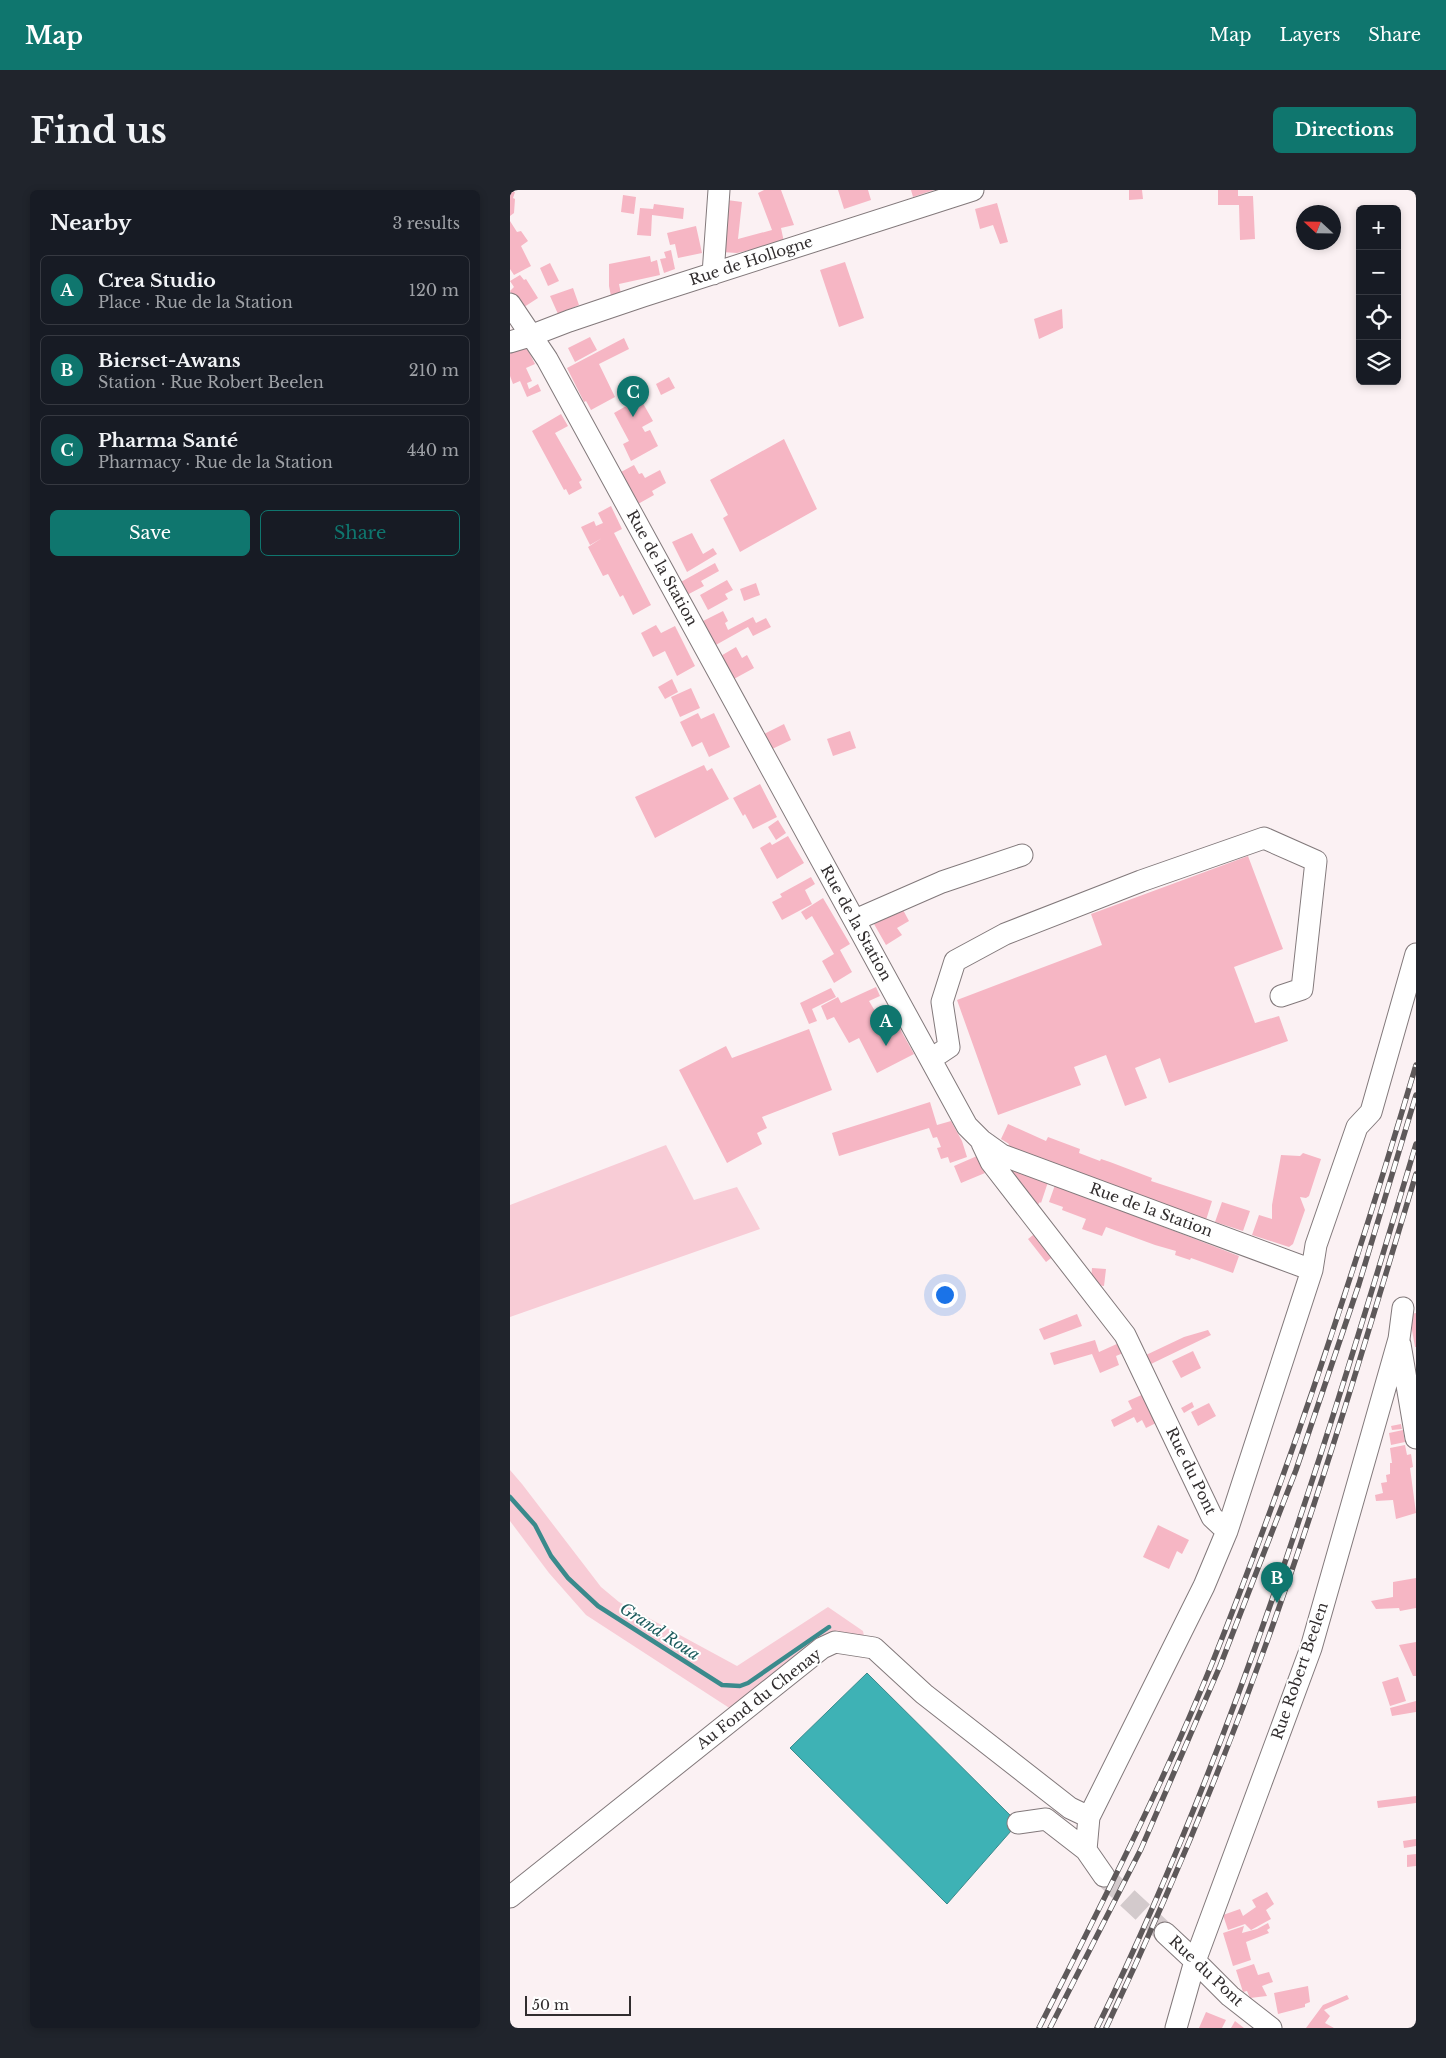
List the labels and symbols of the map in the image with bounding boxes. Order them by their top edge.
north arrow [1296,205,1341,250]
street label: Rue de Hollogne [687,232,815,289]
pin: C [617,376,649,417]
street label: Rue de la Station [623,506,702,629]
street label: Rue de la Station [817,861,896,984]
pin: A [870,1005,902,1046]
street label: Rue de la Station [1087,1178,1215,1241]
your location [932,1282,958,1308]
street label: Rue du Pont [1162,1424,1221,1518]
pin: B [1261,1562,1293,1603]
water label: Grand Roua [616,1598,704,1664]
street label: Rue Robert Beelen [1267,1600,1332,1742]
street label: Au Fond du Chenay [692,1644,825,1754]
street label: Rue du Pont [1165,1931,1248,2010]
scale bar [525,1993,631,2016]

